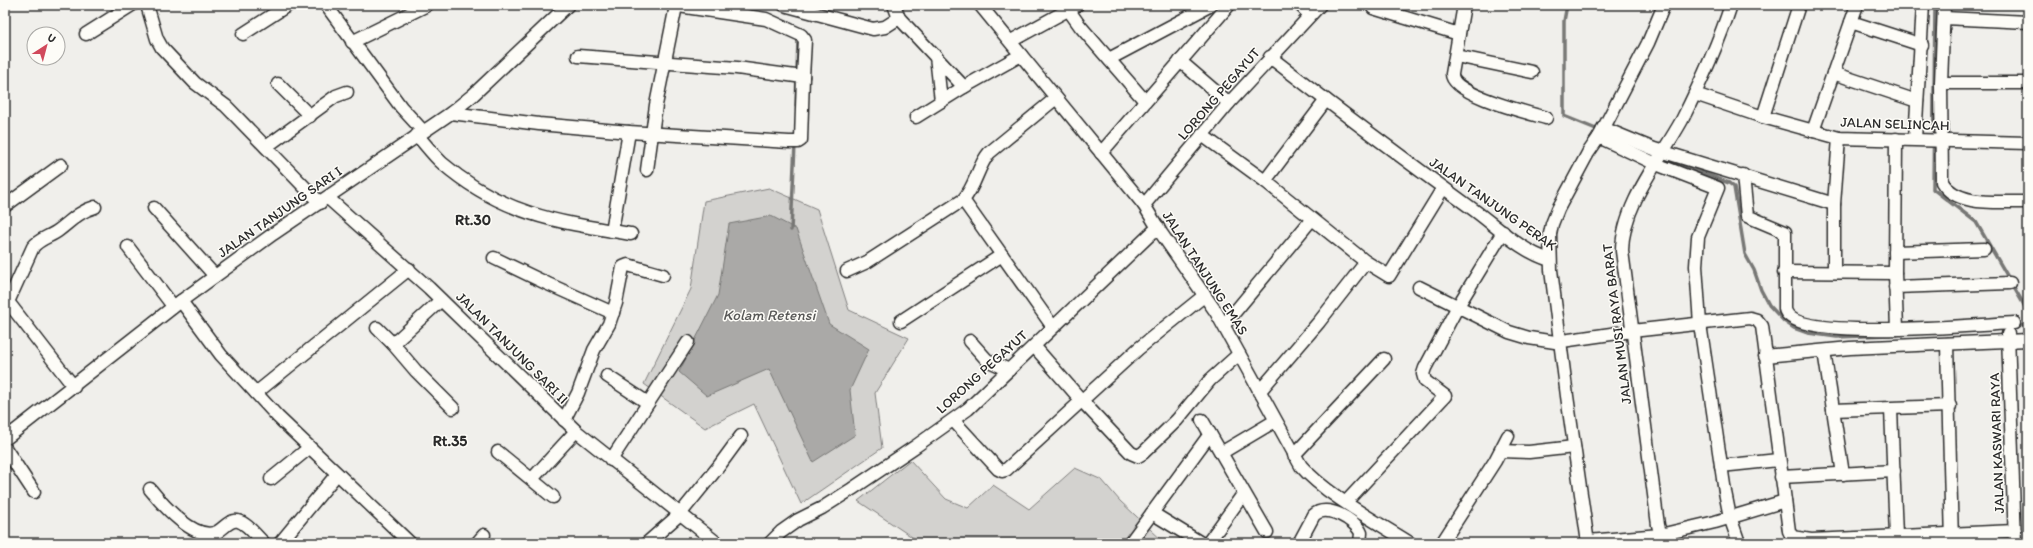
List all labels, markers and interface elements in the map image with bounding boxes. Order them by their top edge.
north arrow [26,26,66,66]
text: U [45,31,58,46]
street label: LORONG PEGAYUT [1174,44,1264,144]
street label: JALAN SELINCAH [1840,114,1950,134]
street label: JALAN TANJUNG PERAK [1426,154,1560,254]
street label: JALAN TANJUNG SARI I [215,163,345,261]
street label: JALAN TANJUNG EMAS [1159,208,1252,338]
district label: Rt.30 [455,211,491,229]
street label: JALAN MUSI RAYA BARAT [1599,243,1635,405]
street label: JALAN TANJUNG SARI II [452,288,572,408]
water label: Kolam Retensi [723,306,817,324]
street label: LORONG PEGAYUT [933,326,1031,417]
street label: JALAN KASWARI RAYA [1986,372,2008,514]
district label: Rt.35 [433,432,467,450]

